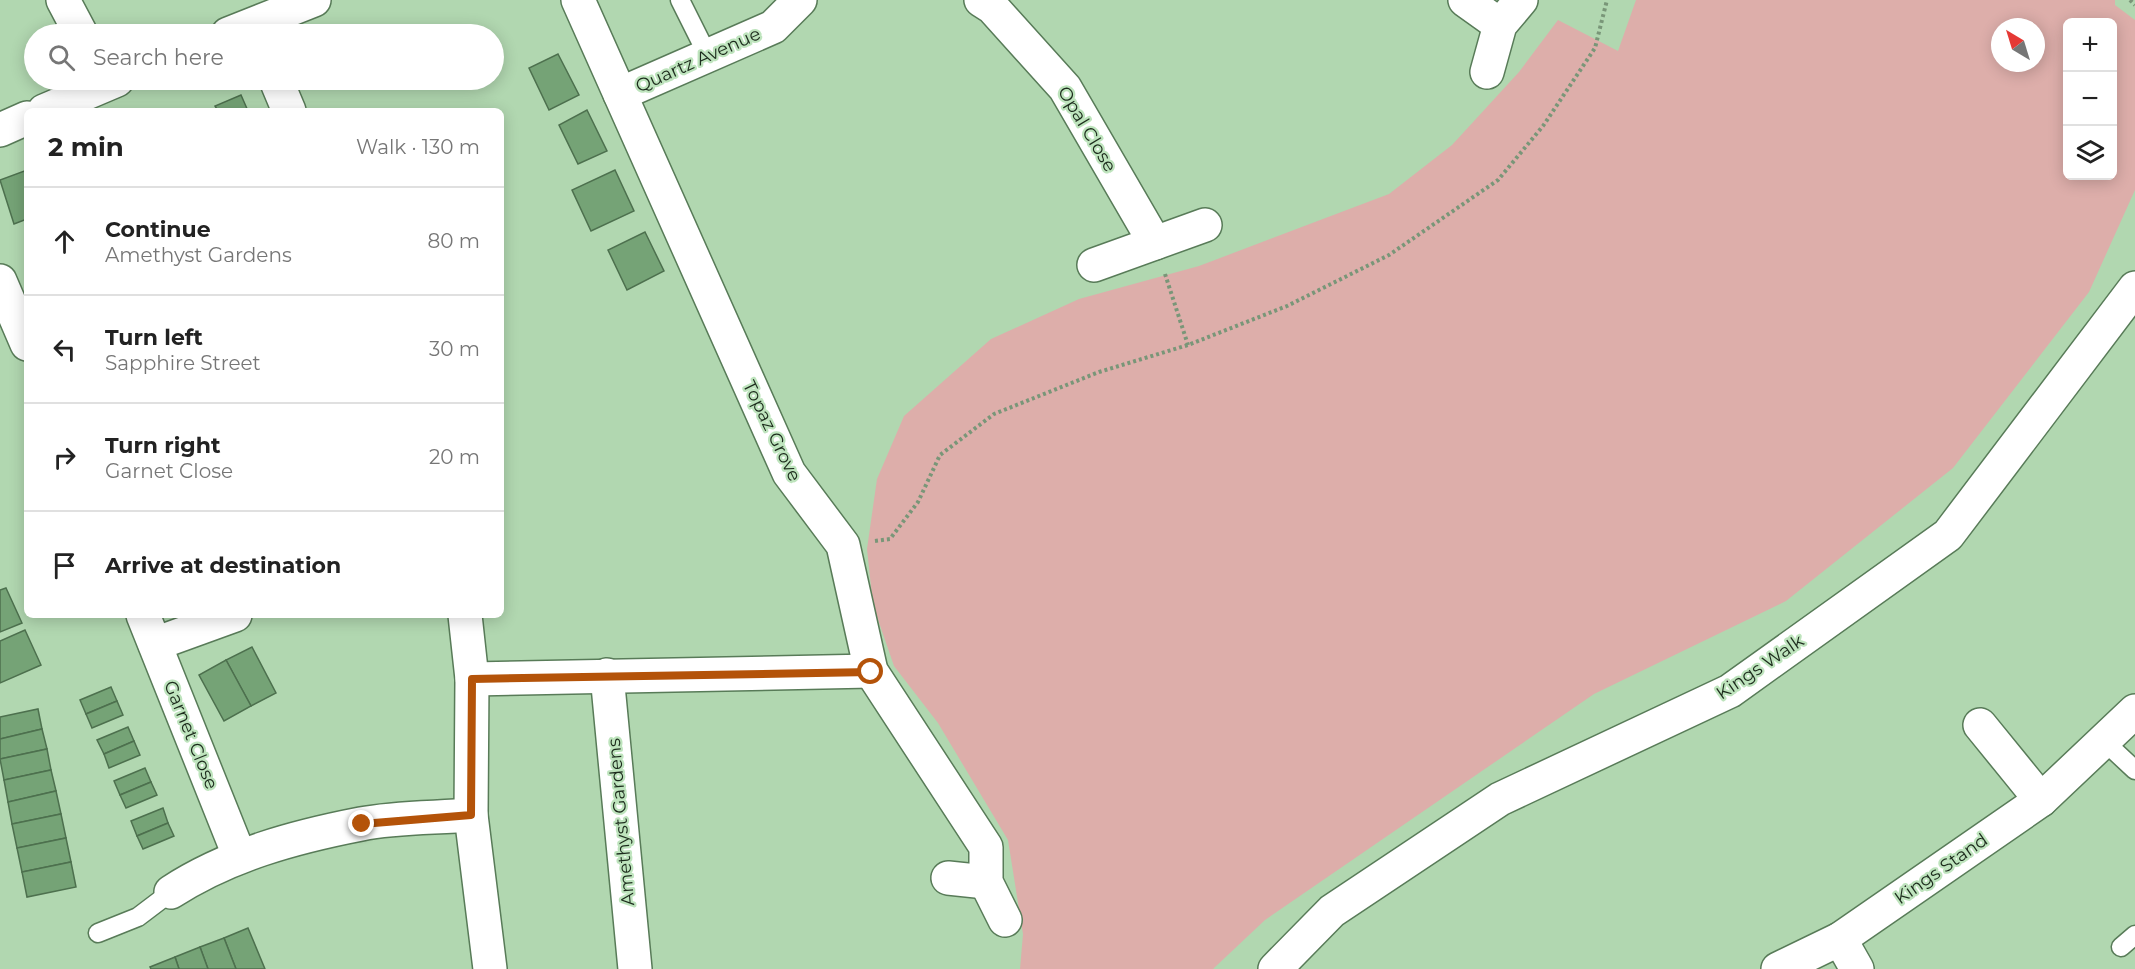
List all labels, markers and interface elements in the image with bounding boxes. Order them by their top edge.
north arrow [1991,18,2045,72]
map controls [2063,18,2117,180]
button: + [2063,18,2117,72]
street label: Quartz Avenue [632,23,764,97]
search box [24,24,504,90]
icon: search [45,41,78,74]
text: Search here [93,44,224,71]
button: − [2063,72,2117,126]
street label: Opal Close [1053,82,1121,176]
button: layers [2063,126,2117,180]
text: 2 min [48,131,124,163]
text: Walk · 130 m [356,135,480,159]
text: Continue [105,216,211,243]
icon: ahead [48,225,81,258]
text: 80 m [428,229,480,253]
text: Amethyst Gardens [105,243,292,267]
text: Turn left [105,324,203,351]
icon: left [48,333,81,366]
text: 30 m [429,337,480,361]
text: Sapphire Street [105,351,261,375]
street label: Topaz Grove [738,377,806,485]
text: Turn right [105,432,220,459]
icon: right [48,441,81,474]
text: 20 m [429,445,480,469]
text: Garnet Close [105,459,233,483]
icon: arrive [48,549,81,582]
text: Arrive at destination [105,552,341,579]
street label: Kings Walk [1712,630,1808,704]
route start [857,658,883,684]
street label: Garnet Close [159,677,223,793]
street label: Amethyst Gardens [603,737,639,907]
route end [348,810,374,836]
street label: Kings Stand [1890,829,1992,909]

